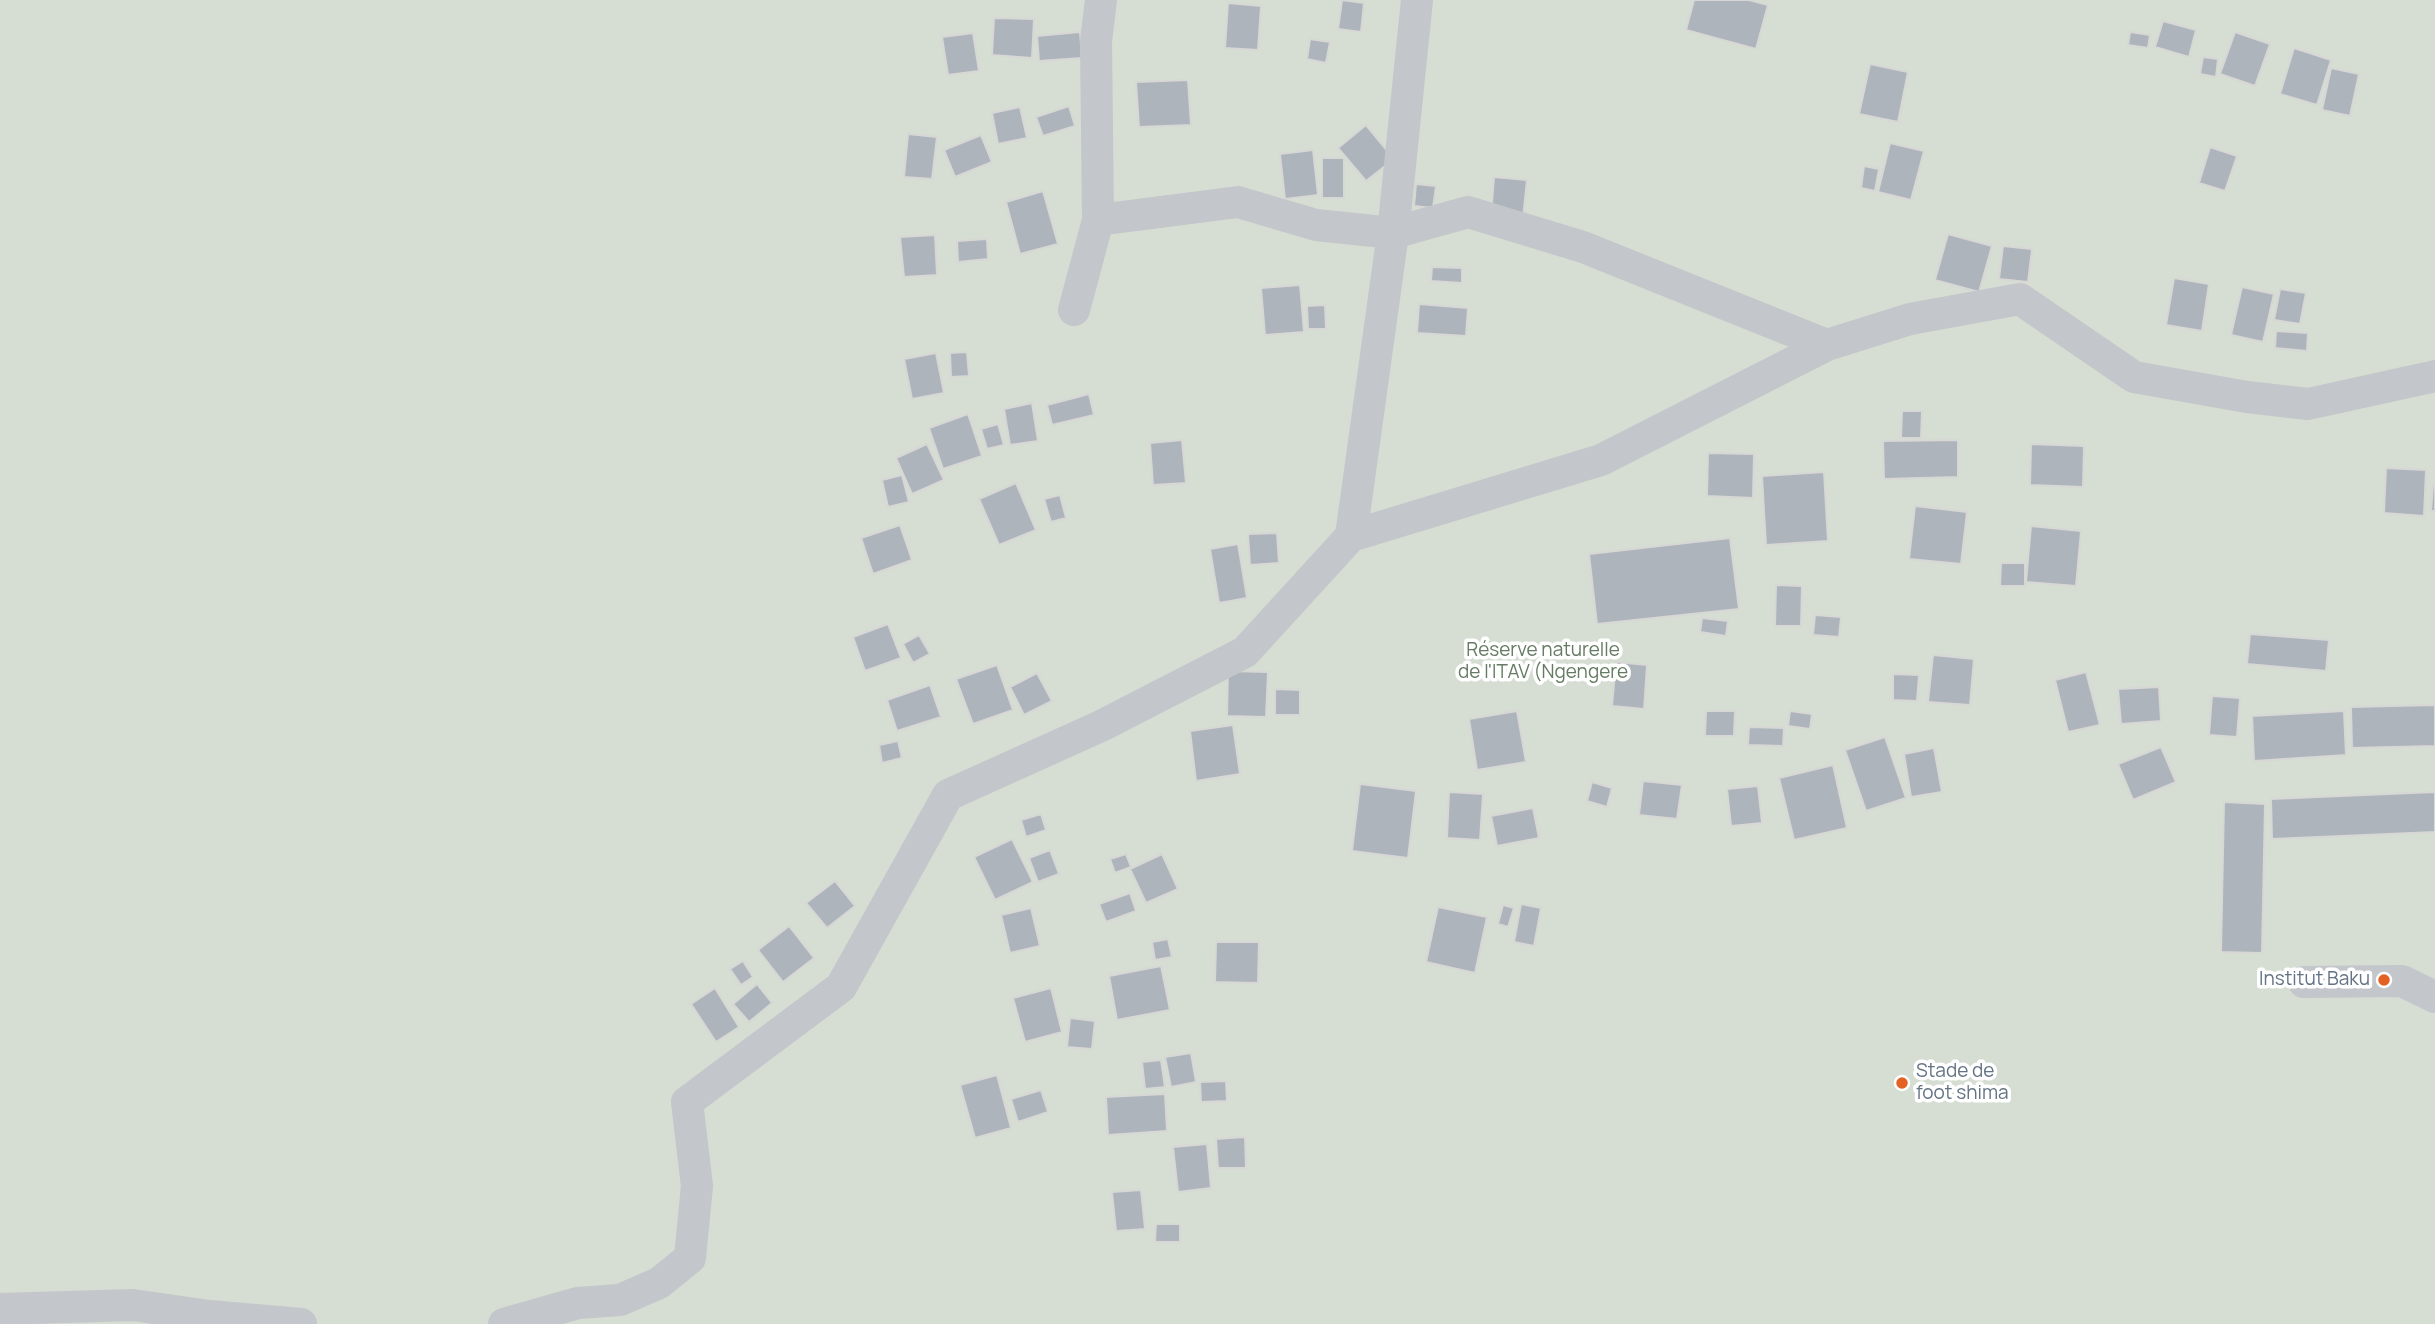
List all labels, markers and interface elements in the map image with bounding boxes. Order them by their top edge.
park label: Réserve naturelle de l'ITAV (Ngengere [1458,640,1628,684]
place label: Institut Baku [2259,969,2370,991]
marker: Institut Baku [2376,972,2392,988]
place label: Stade de foot shima [1916,1061,2009,1105]
marker: Stade de foot shima [1894,1075,1910,1091]

